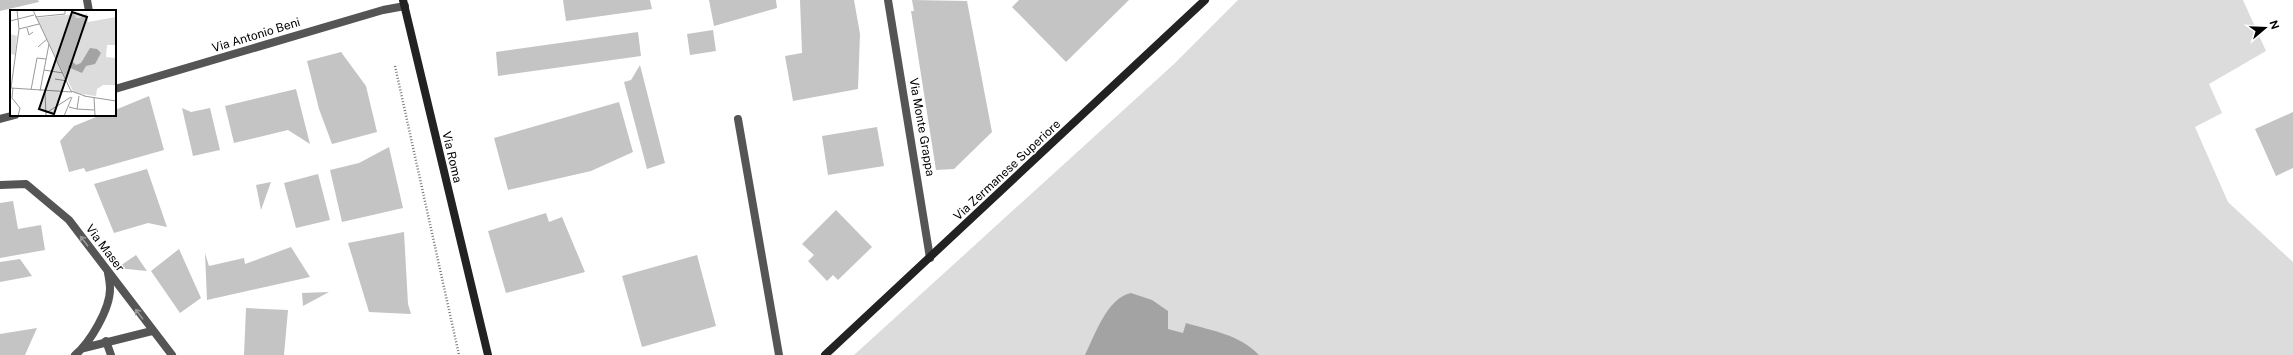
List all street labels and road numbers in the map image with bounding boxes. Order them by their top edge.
street label: Via Antonio Beni [210,15,302,55]
street label: Via Monte Grappa [906,77,938,177]
street label: Via Zermanese Superiore [951,117,1063,223]
street label: Via Roma [439,130,465,184]
street label: Via Maser [83,222,127,275]

